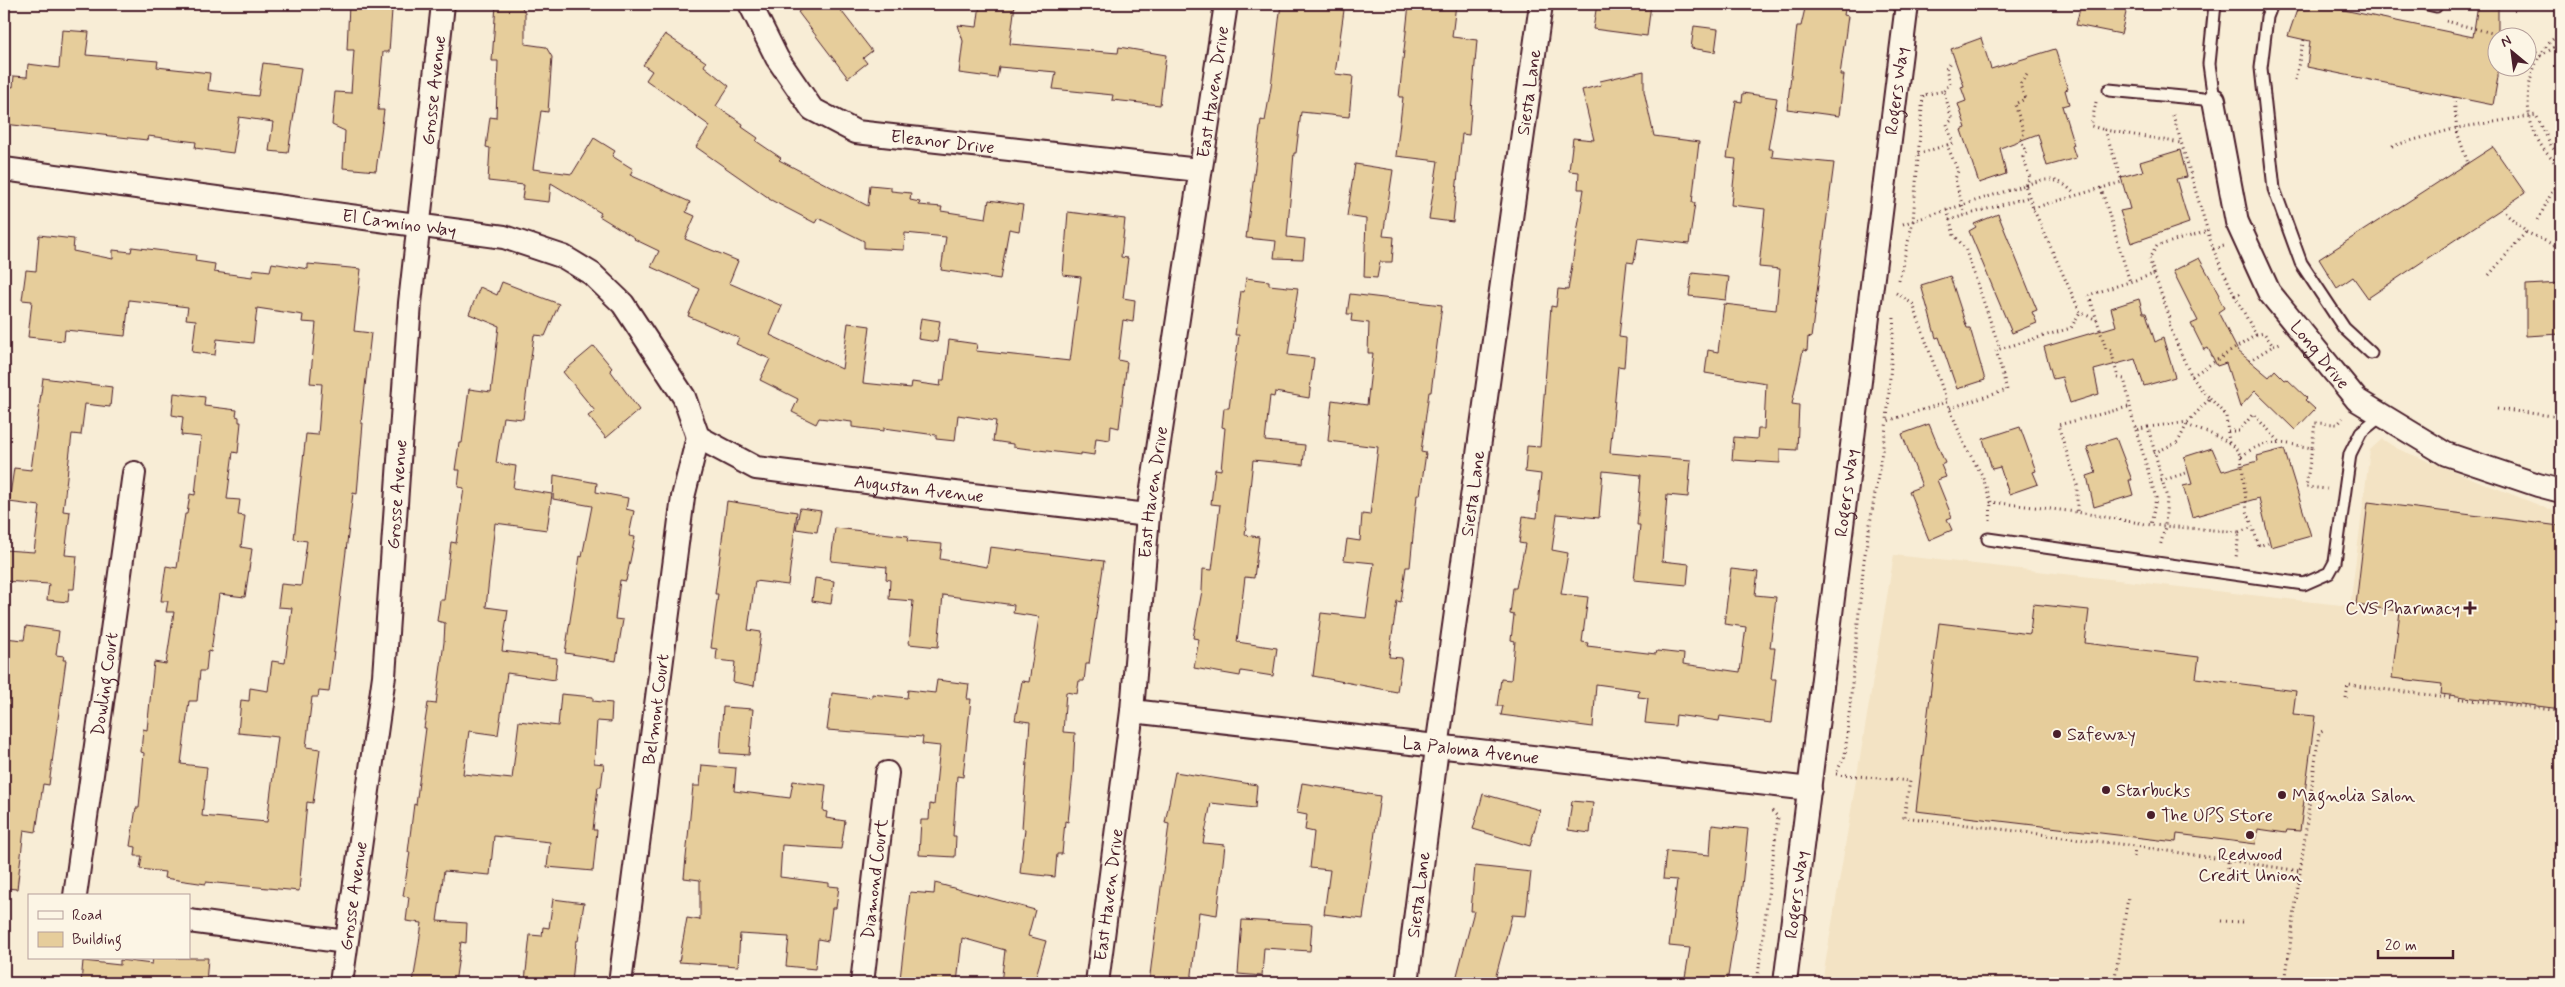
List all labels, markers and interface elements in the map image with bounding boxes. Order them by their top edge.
street label: East Haven Drive [1192,24,1235,160]
north arrow [2488,28,2538,78]
text: N [2498,31,2515,52]
street label: Grosse Avenue [417,34,452,146]
street label: Rogers Way [1880,46,1915,136]
street label: Siesta Lane [1512,48,1548,137]
street label: Eleanor Drive [889,125,996,160]
street label: El Camino Way [341,204,458,243]
street label: Long Drive [2284,316,2355,395]
street label: East Haven Drive [1133,425,1174,559]
street label: Grosse Avenue [382,439,413,550]
street label: Rogers Way [1830,448,1864,538]
street label: Siesta Lane [1456,449,1491,538]
street label: Augustan Avenue [853,470,985,509]
place label: CVS Pharmacy [2345,597,2460,621]
marker: CVS Pharmacy [2464,602,2476,614]
street label: Dowling Court [86,631,125,738]
street label: Belmont Court [637,652,676,766]
place label: Safeway [2067,723,2136,747]
marker: Safeway [2051,728,2063,740]
street label: La Paloma Avenue [1401,731,1540,771]
place label: Starbucks [2116,779,2190,803]
marker: Starbucks [2100,784,2112,796]
place label: Magnolia Salon [2292,784,2415,810]
marker: Magnolia Salon [2276,789,2288,801]
place label: The UPS Store [2161,804,2273,828]
marker: The UPS Store [2145,809,2157,821]
street label: Diamond Court [856,817,895,940]
street label: East Haven Drive [1089,827,1130,962]
marker: Redwood Credit Union [2244,829,2256,841]
street label: Grosse Avenue [335,840,374,952]
place label: Redwood Credit Union [2198,843,2302,888]
street label: Rogers Way [1780,849,1814,940]
street label: Siesta Lane [1402,850,1437,939]
legend [28,894,190,960]
text: Road [72,906,102,926]
scale bar [2378,927,2452,959]
text: Building [72,930,122,951]
text: 20 m [2385,936,2417,956]

